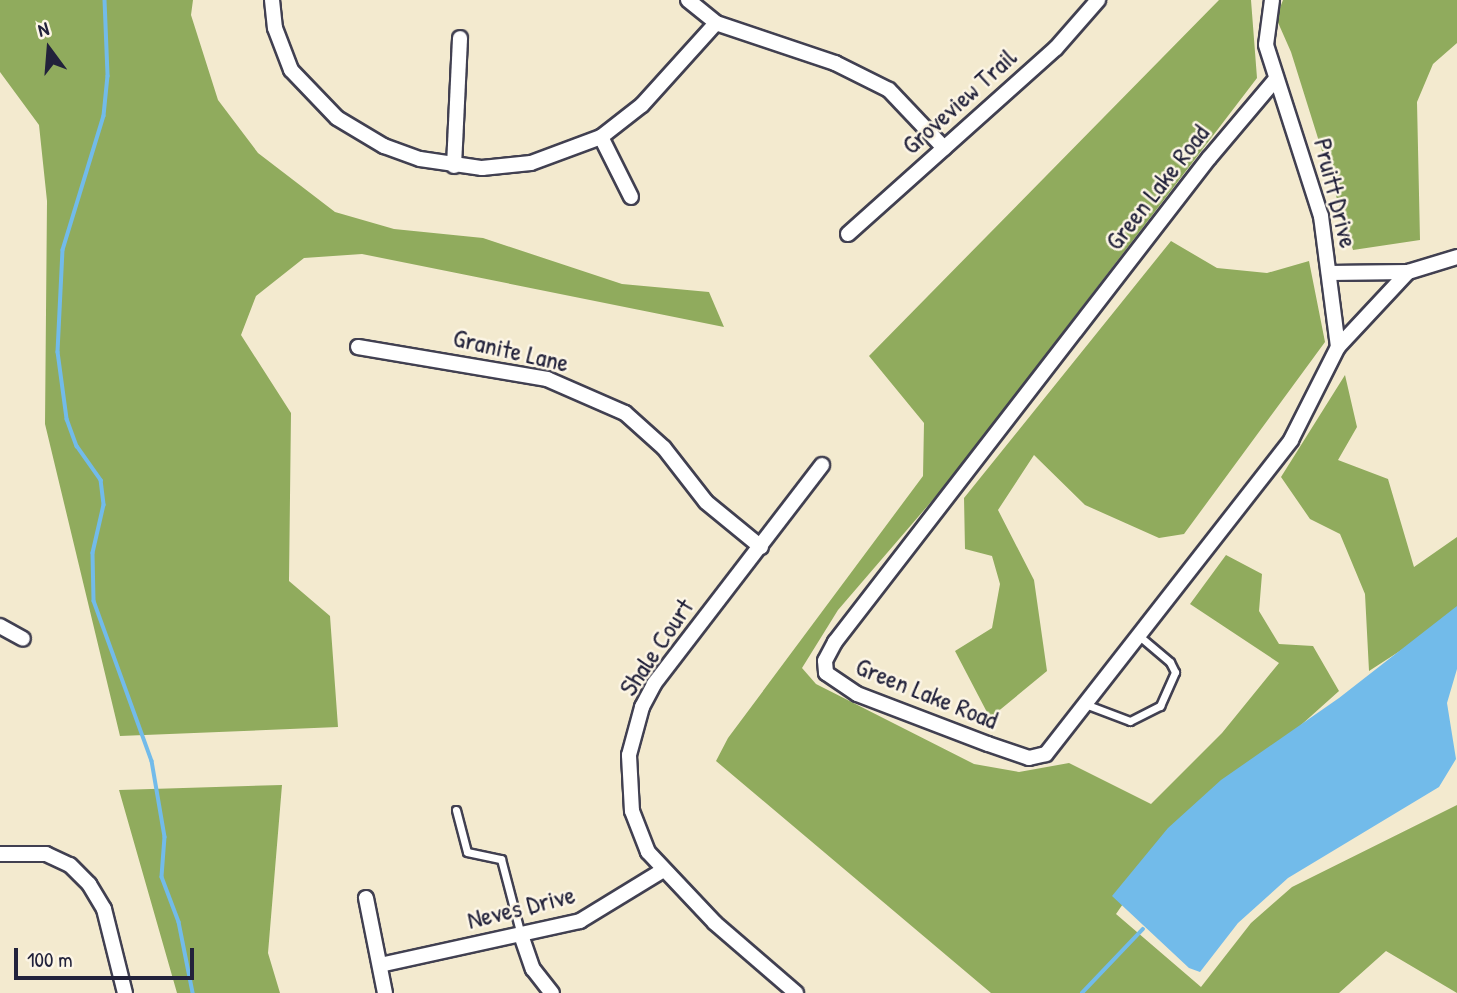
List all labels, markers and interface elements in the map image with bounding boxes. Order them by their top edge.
north arrow [14,14,84,84]
text: N [35,15,52,43]
street label: Groveview Trail [895,41,1023,161]
street label: Green Lake Road [1098,118,1216,256]
street label: Pruitt Drive [1307,135,1365,251]
street label: Granite Lane [450,322,572,378]
street label: Shale Court [612,593,700,701]
street label: Green Lake Road [851,650,1003,736]
street label: Neves Drive [464,879,578,935]
scale bar [18,934,198,978]
text: 100 m [27,945,73,974]

